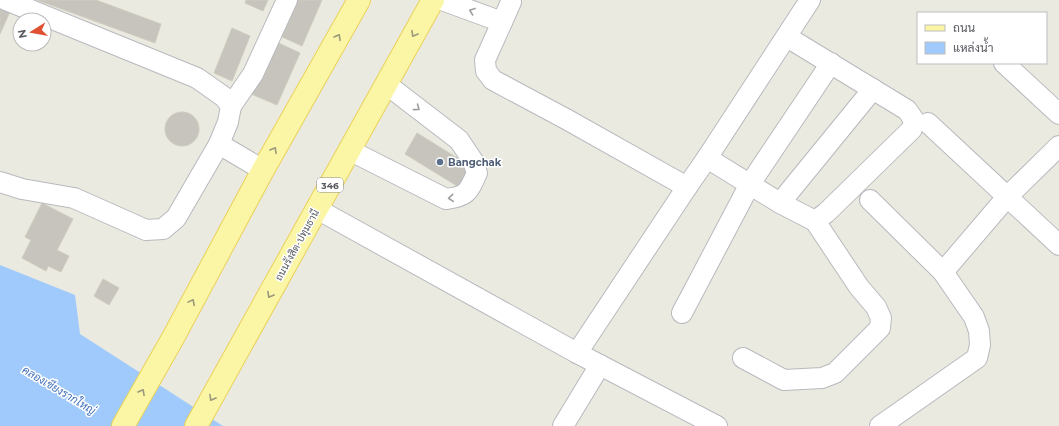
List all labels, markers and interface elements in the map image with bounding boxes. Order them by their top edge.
one-way arrow [468,8,475,16]
north arrow [12,12,52,52]
legend [917,12,1047,64]
text: ถนน [953,20,976,35]
text: N [14,28,30,40]
one-way arrow [412,30,419,37]
one-way arrow [333,34,341,41]
text: แหล่งน้ำ [953,37,993,55]
one-way arrow [413,103,420,110]
one-way arrow [269,147,276,154]
place label: Bangchak [448,156,502,169]
marker: Bangchak [435,157,445,167]
road number: 346 [317,178,343,192]
one-way arrow [448,193,454,202]
street label: ถนนรังสิต-ปทุมธานี [272,207,323,283]
one-way arrow [267,291,274,298]
one-way arrow [187,299,195,306]
water label: คลองเชียงรากใหญ่ [20,362,100,418]
one-way arrow [137,389,145,396]
one-way arrow [210,394,217,401]

